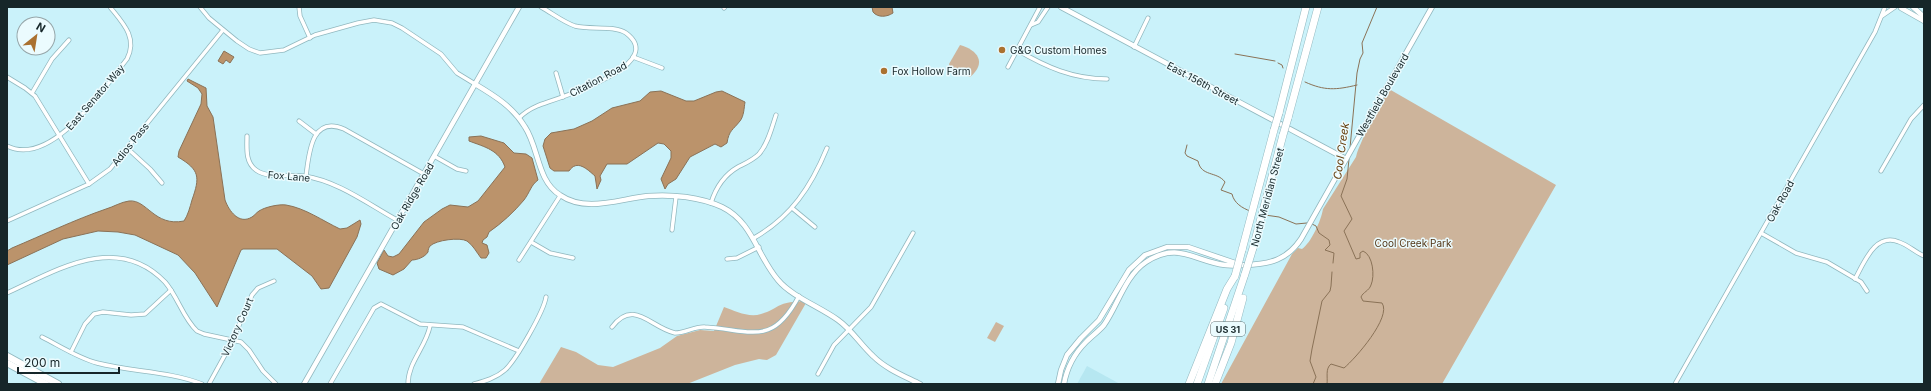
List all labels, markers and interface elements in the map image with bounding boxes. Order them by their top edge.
north arrow [16,16,56,56]
text: N [34,19,48,35]
place label: G&G Custom Homes [1010,44,1107,56]
marker: G&G Custom Homes [997,45,1007,55]
street label: Westfield Boulevard [1353,51,1411,139]
street label: Citation Road [567,59,629,99]
street label: East 156th Street [1165,59,1242,107]
street label: East Senator Way [63,61,127,132]
place label: Fox Hollow Farm [892,65,971,77]
marker: Fox Hollow Farm [879,66,889,76]
street label: Adios Pass [109,120,151,168]
water label: Cool Creek [1330,121,1352,181]
street label: North Meridian Street [1248,146,1286,248]
street label: Oak Ridge Road [388,160,436,232]
street label: Fox Lane [267,168,311,184]
street label: Oak Road [1764,178,1796,224]
park label: Cool Creek Park [1375,237,1452,249]
street label: Victory Court [219,295,256,358]
road number: US 31 [1211,322,1245,336]
scale bar [18,349,119,375]
text: 200 m [24,355,60,370]

